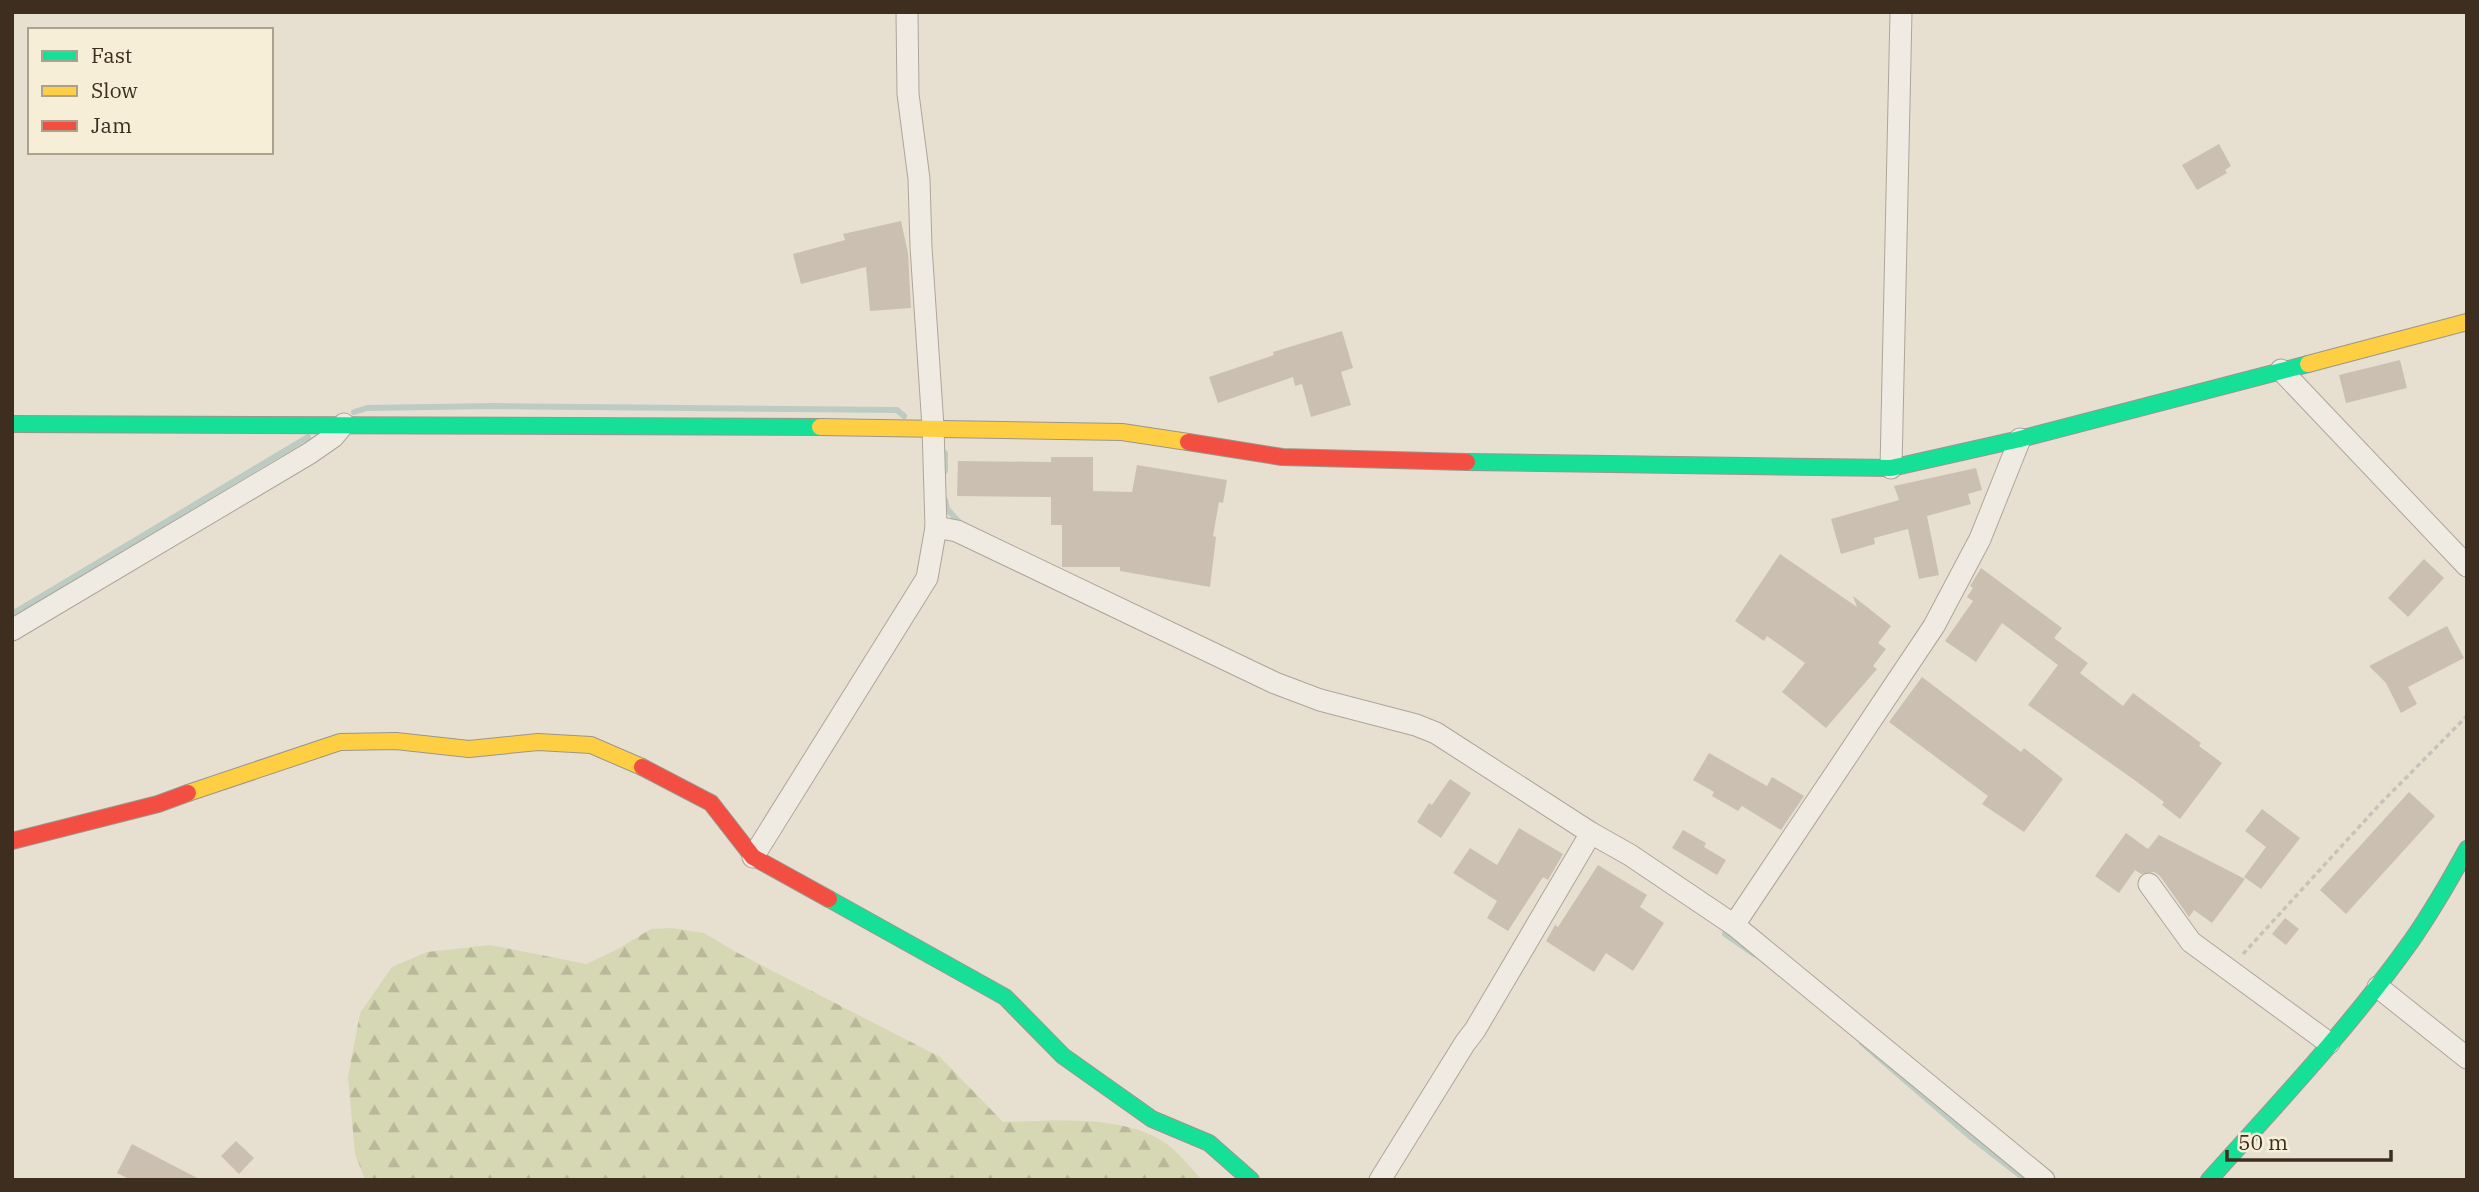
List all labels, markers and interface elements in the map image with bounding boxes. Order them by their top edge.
legend [28,28,273,154]
text: Fast [91,41,132,69]
text: Slow [91,76,138,104]
text: Jam [91,111,132,139]
scale bar [2227,1118,2392,1162]
text: 50 m [2238,1128,2288,1156]

